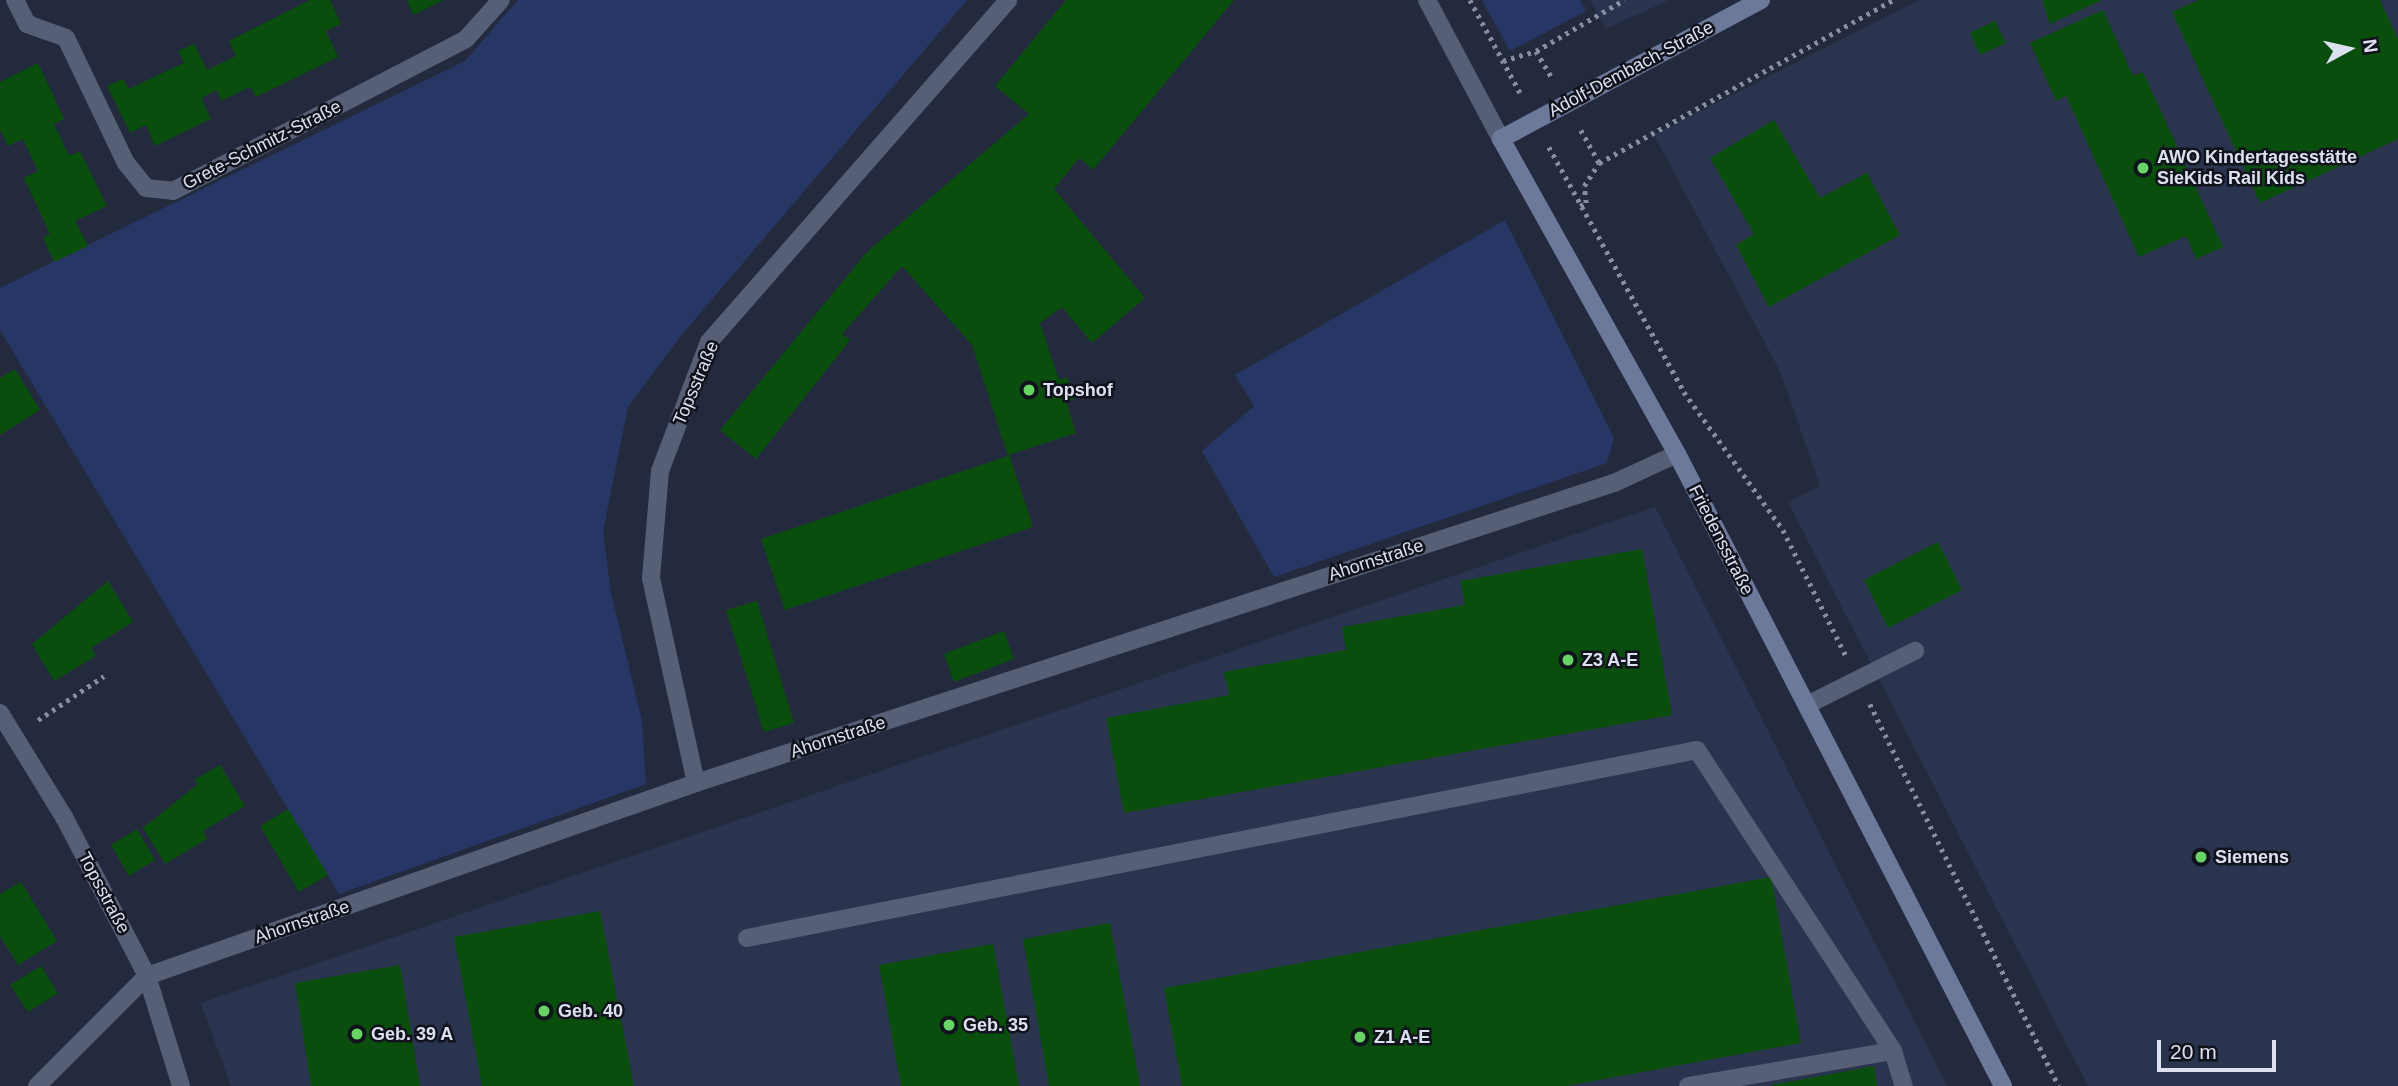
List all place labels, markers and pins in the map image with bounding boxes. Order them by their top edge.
place label: AWO Kindertagesstätte SieKids Rail Kids [2157,147,2357,190]
marker: AWO Kindertagesstätte SieKids Rail Kids [2135,160,2151,176]
place label: Topshof [1043,379,1113,401]
marker: Topshof [1021,382,1037,398]
place label: Z3 A-E [1582,649,1639,671]
marker: Z3 A-E [1560,652,1576,668]
place label: Siemens [2215,846,2289,868]
marker: Siemens [2193,849,2209,865]
place label: Geb. 40 [558,1000,623,1022]
marker: Geb. 40 [536,1003,552,1019]
place label: Geb. 35 [963,1014,1028,1036]
marker: Geb. 35 [941,1017,957,1033]
place label: Geb. 39 A [371,1023,454,1045]
marker: Geb. 39 A [349,1026,365,1042]
place label: Z1 A-E [1374,1026,1431,1048]
marker: Z1 A-E [1352,1029,1368,1045]

